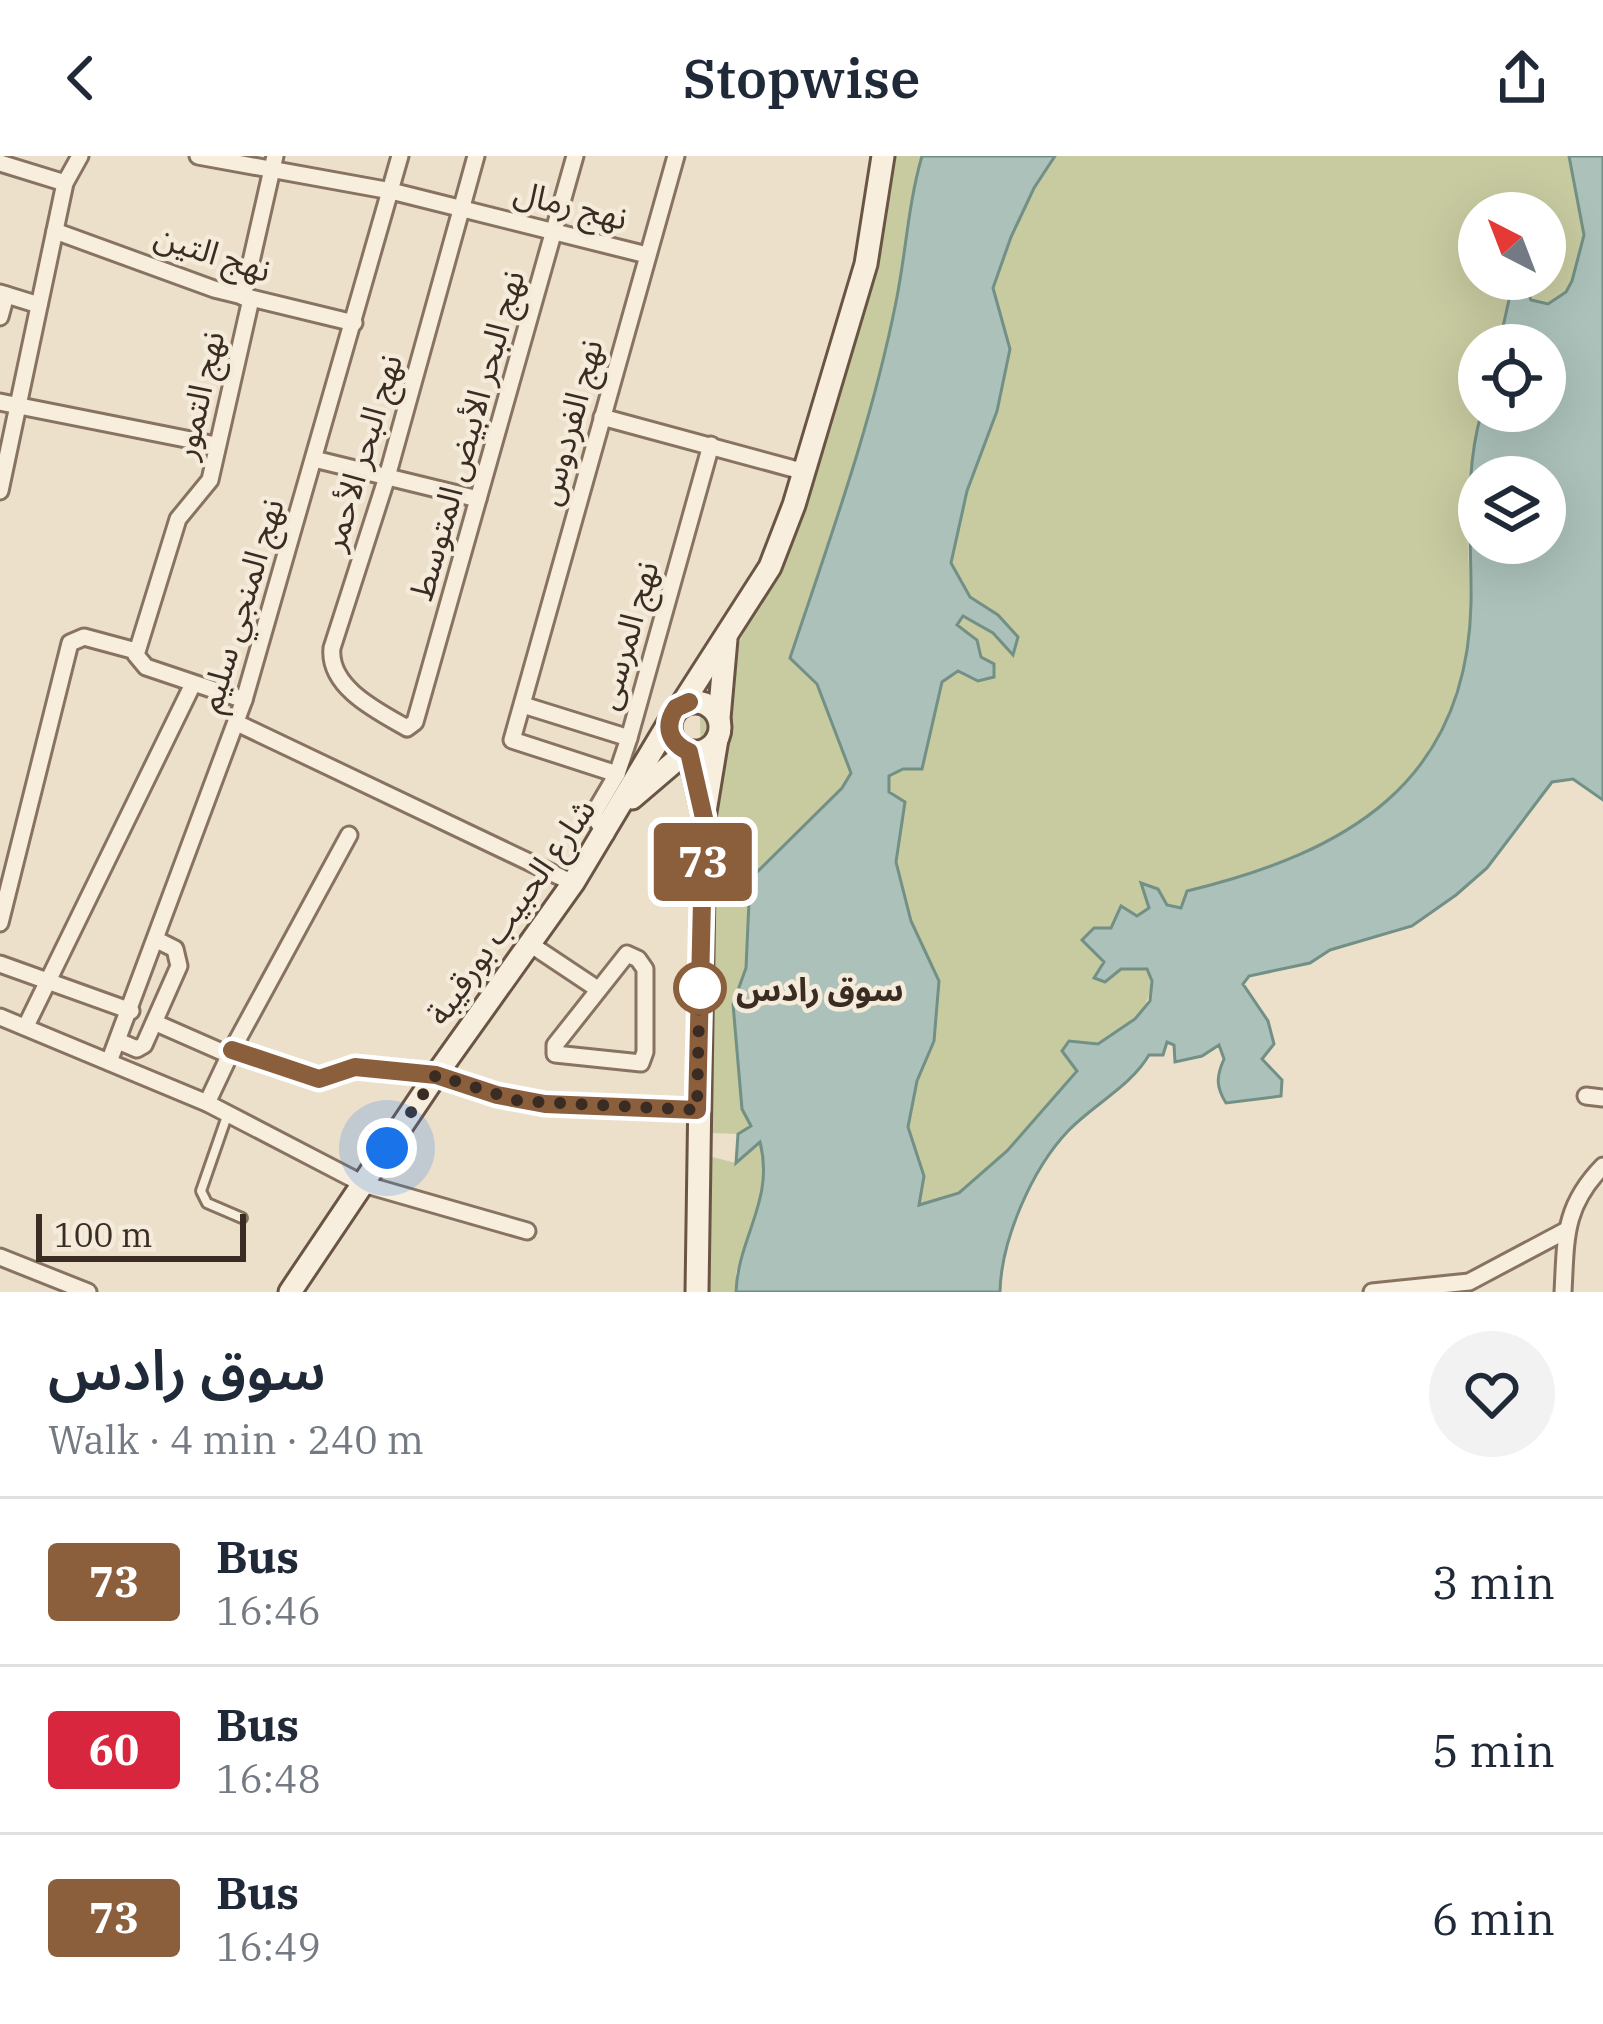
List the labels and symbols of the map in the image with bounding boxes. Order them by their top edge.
street label: نهج رمال [509,169,632,243]
north arrow [1458,192,1566,300]
street label: نهج التين [148,213,277,295]
street label: نهج البحر الأبيض المتوسط [398,265,538,606]
street label: نهج التمور [162,327,237,465]
street label: نهج الفردوس [526,334,616,511]
street label: نهج البحر الأحمر [310,349,415,557]
street label: نهج المنجي سليم [187,493,298,718]
street label: نهج المرسى [584,556,672,715]
street label: شارع الحبيب بورقيبة [416,789,607,1035]
line badge: 73 [649,823,757,901]
marker: سوق رادس [675,963,725,1013]
place label: سوق رادس [736,967,904,1010]
your location [357,1118,417,1178]
scale bar [36,1208,246,1261]

